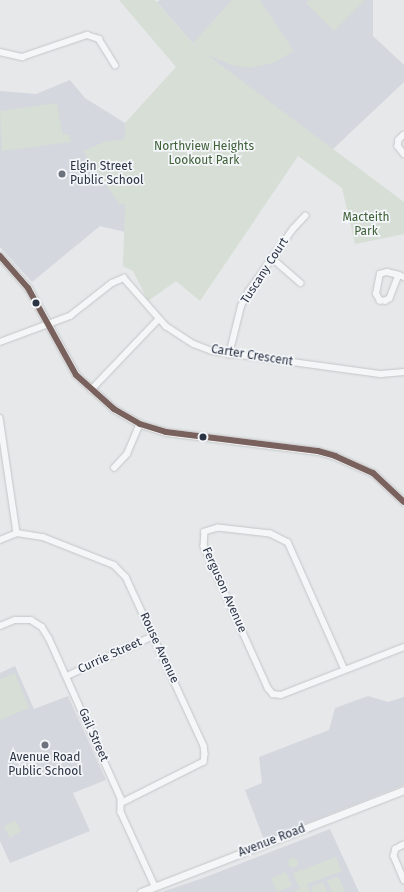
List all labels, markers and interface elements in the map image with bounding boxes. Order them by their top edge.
park label: Northview Heights Lookout Park [154,140,254,168]
place label: Elgin Street Public School [70,160,143,188]
marker: Elgin Street Public School [57,169,67,179]
park label: Macteith Park [342,211,390,239]
street label: Tuscany Court [238,235,292,307]
unlabelled marker [31,298,41,308]
street label: Carter Crescent [210,342,294,370]
unlabelled marker [198,432,208,442]
street label: Ferguson Avenue [199,545,249,635]
street label: Rouse Avenue [136,610,182,686]
street label: Currie Street [76,635,144,677]
street label: Gail Street [75,706,111,764]
marker: Avenue Road Public School [40,740,50,750]
place label: Avenue Road Public School [8,751,82,779]
street label: Avenue Road [236,822,308,860]

